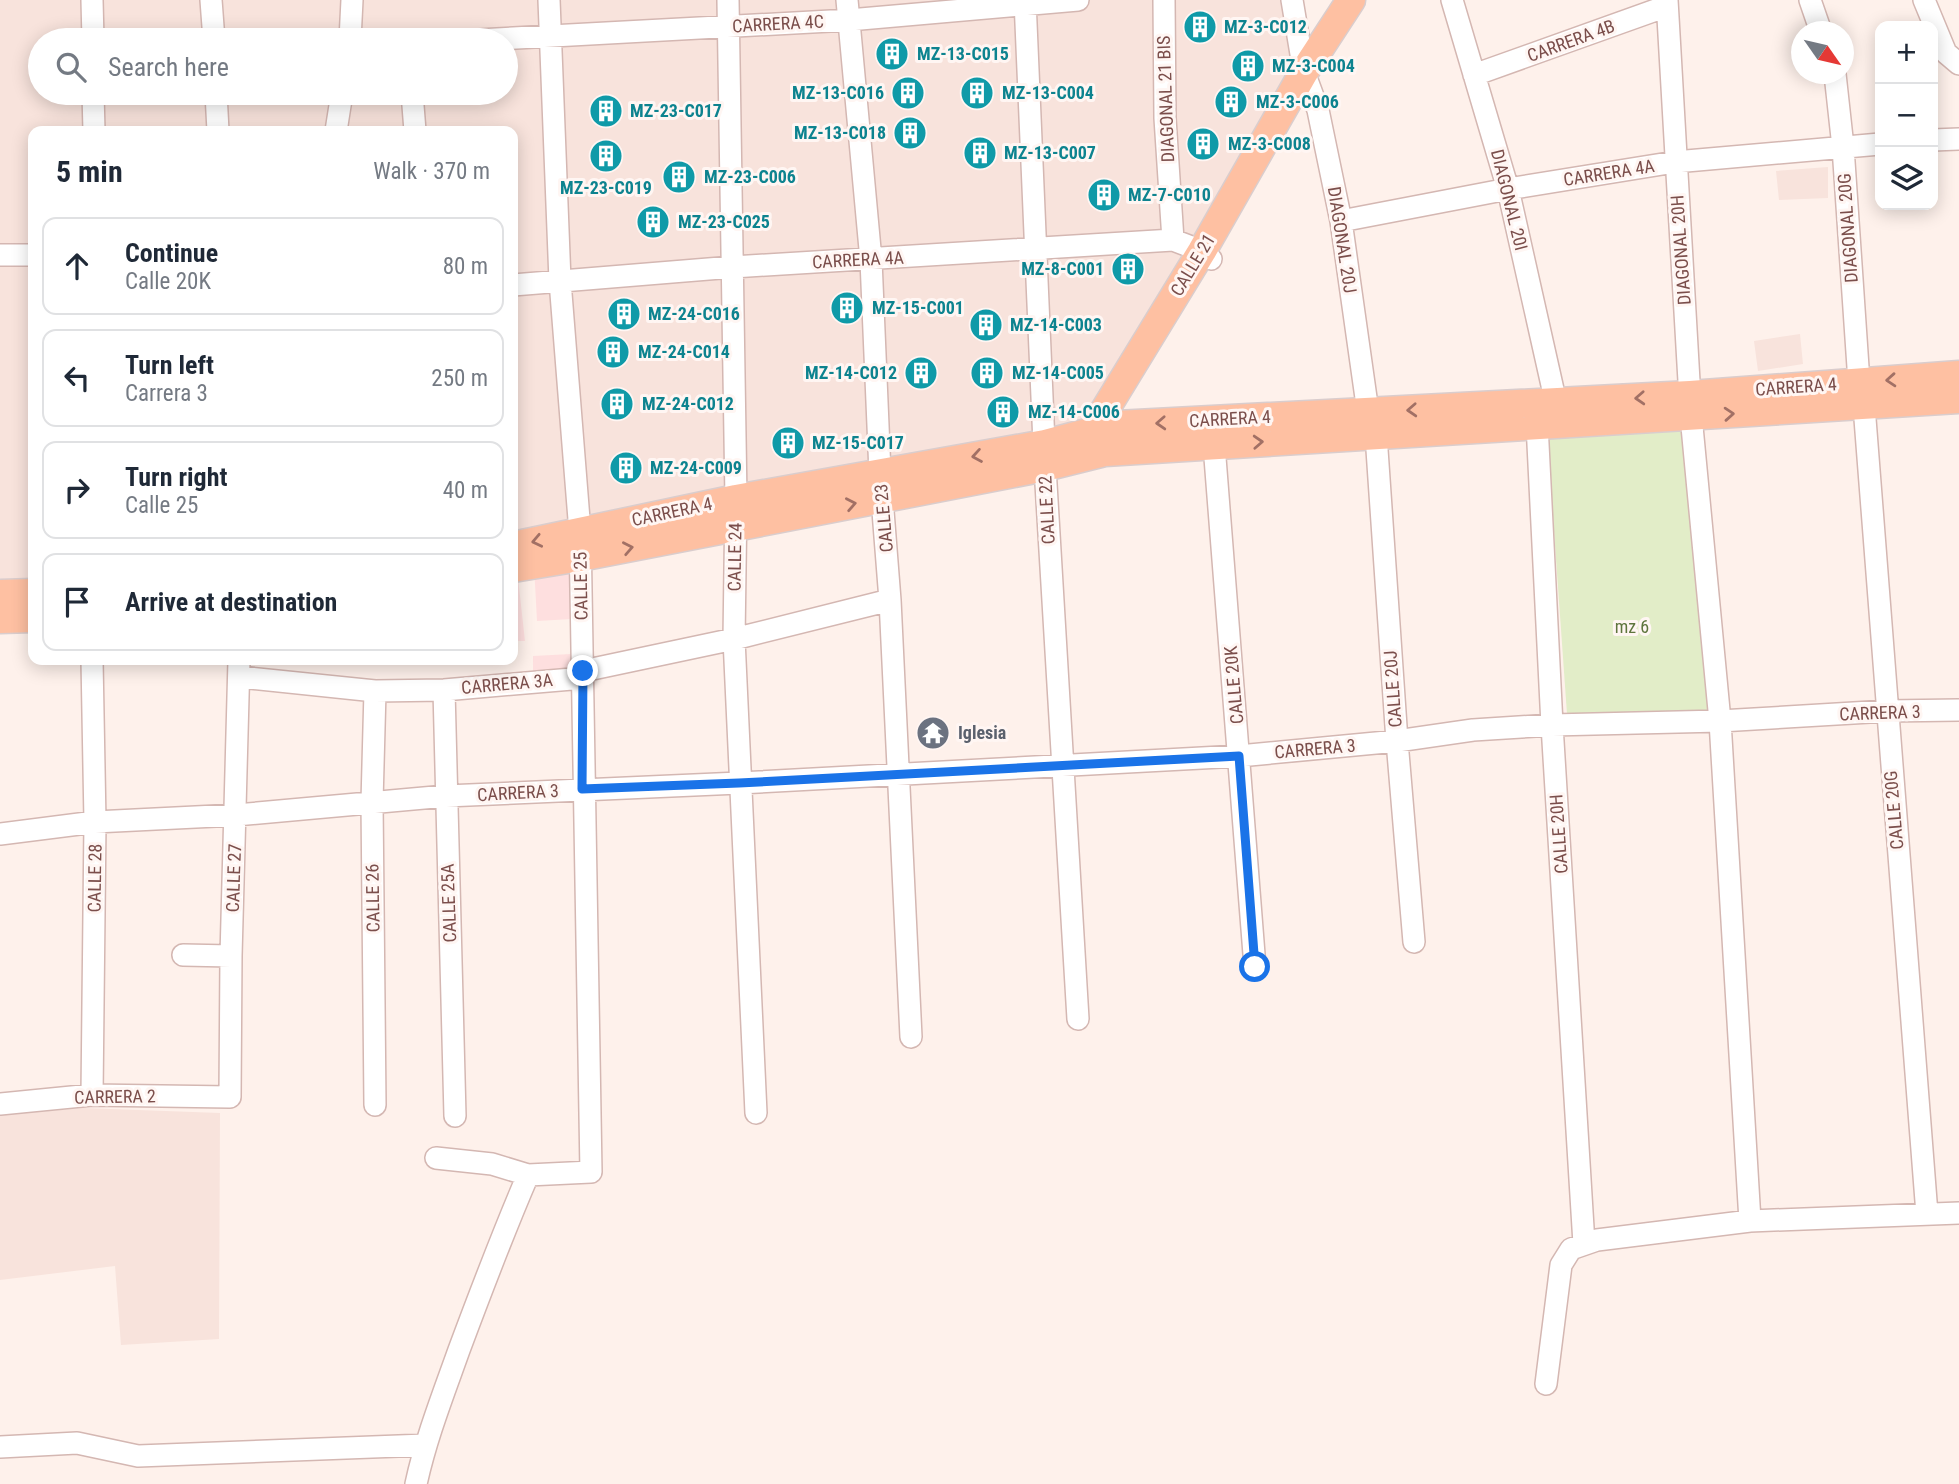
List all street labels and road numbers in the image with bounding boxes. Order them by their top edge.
street label: CARRERA 4C [732,11,824,36]
street label: CARRERA 4B [1524,15,1617,66]
street label: DIAGONAL 21 BIS [1153,35,1178,163]
street label: DIAGONAL 20I [1487,147,1532,253]
street label: CARRERA 4A [1562,155,1657,190]
street label: DIAGONAL 20G [1833,173,1862,283]
street label: DIAGONAL 20J [1324,185,1361,295]
street label: DIAGONAL 20H [1666,194,1695,306]
street label: CALLE 21 [1166,230,1219,300]
street label: CARRERA 4A [812,247,905,272]
street label: CARRERA 4 [1755,373,1838,400]
street label: CARRERA 4 [1189,406,1271,431]
street label: CALLE 22 [1034,475,1059,545]
street label: CALLE 23 [870,483,897,553]
street label: CARRERA 4 [630,493,714,530]
street label: CALLE 24 [723,522,746,591]
street label: CALLE 25 [569,551,592,620]
street label: CALLE 20K [1220,645,1247,725]
street label: CALLE 20J [1379,650,1406,728]
street label: CARRERA 3A [460,669,554,698]
street label: CARRERA 3 [1839,701,1921,724]
street label: CARRERA 3 [1273,734,1357,763]
street label: CALLE 20G [1880,770,1907,850]
street label: CARRERA 3 [477,780,559,805]
street label: CALLE 20H [1545,794,1572,875]
street label: CALLE 27 [222,843,245,913]
street label: CALLE 28 [83,844,106,912]
street label: CALLE 25A [437,863,460,943]
street label: CALLE 26 [361,864,384,932]
street label: CARRERA 2 [74,1085,156,1108]

